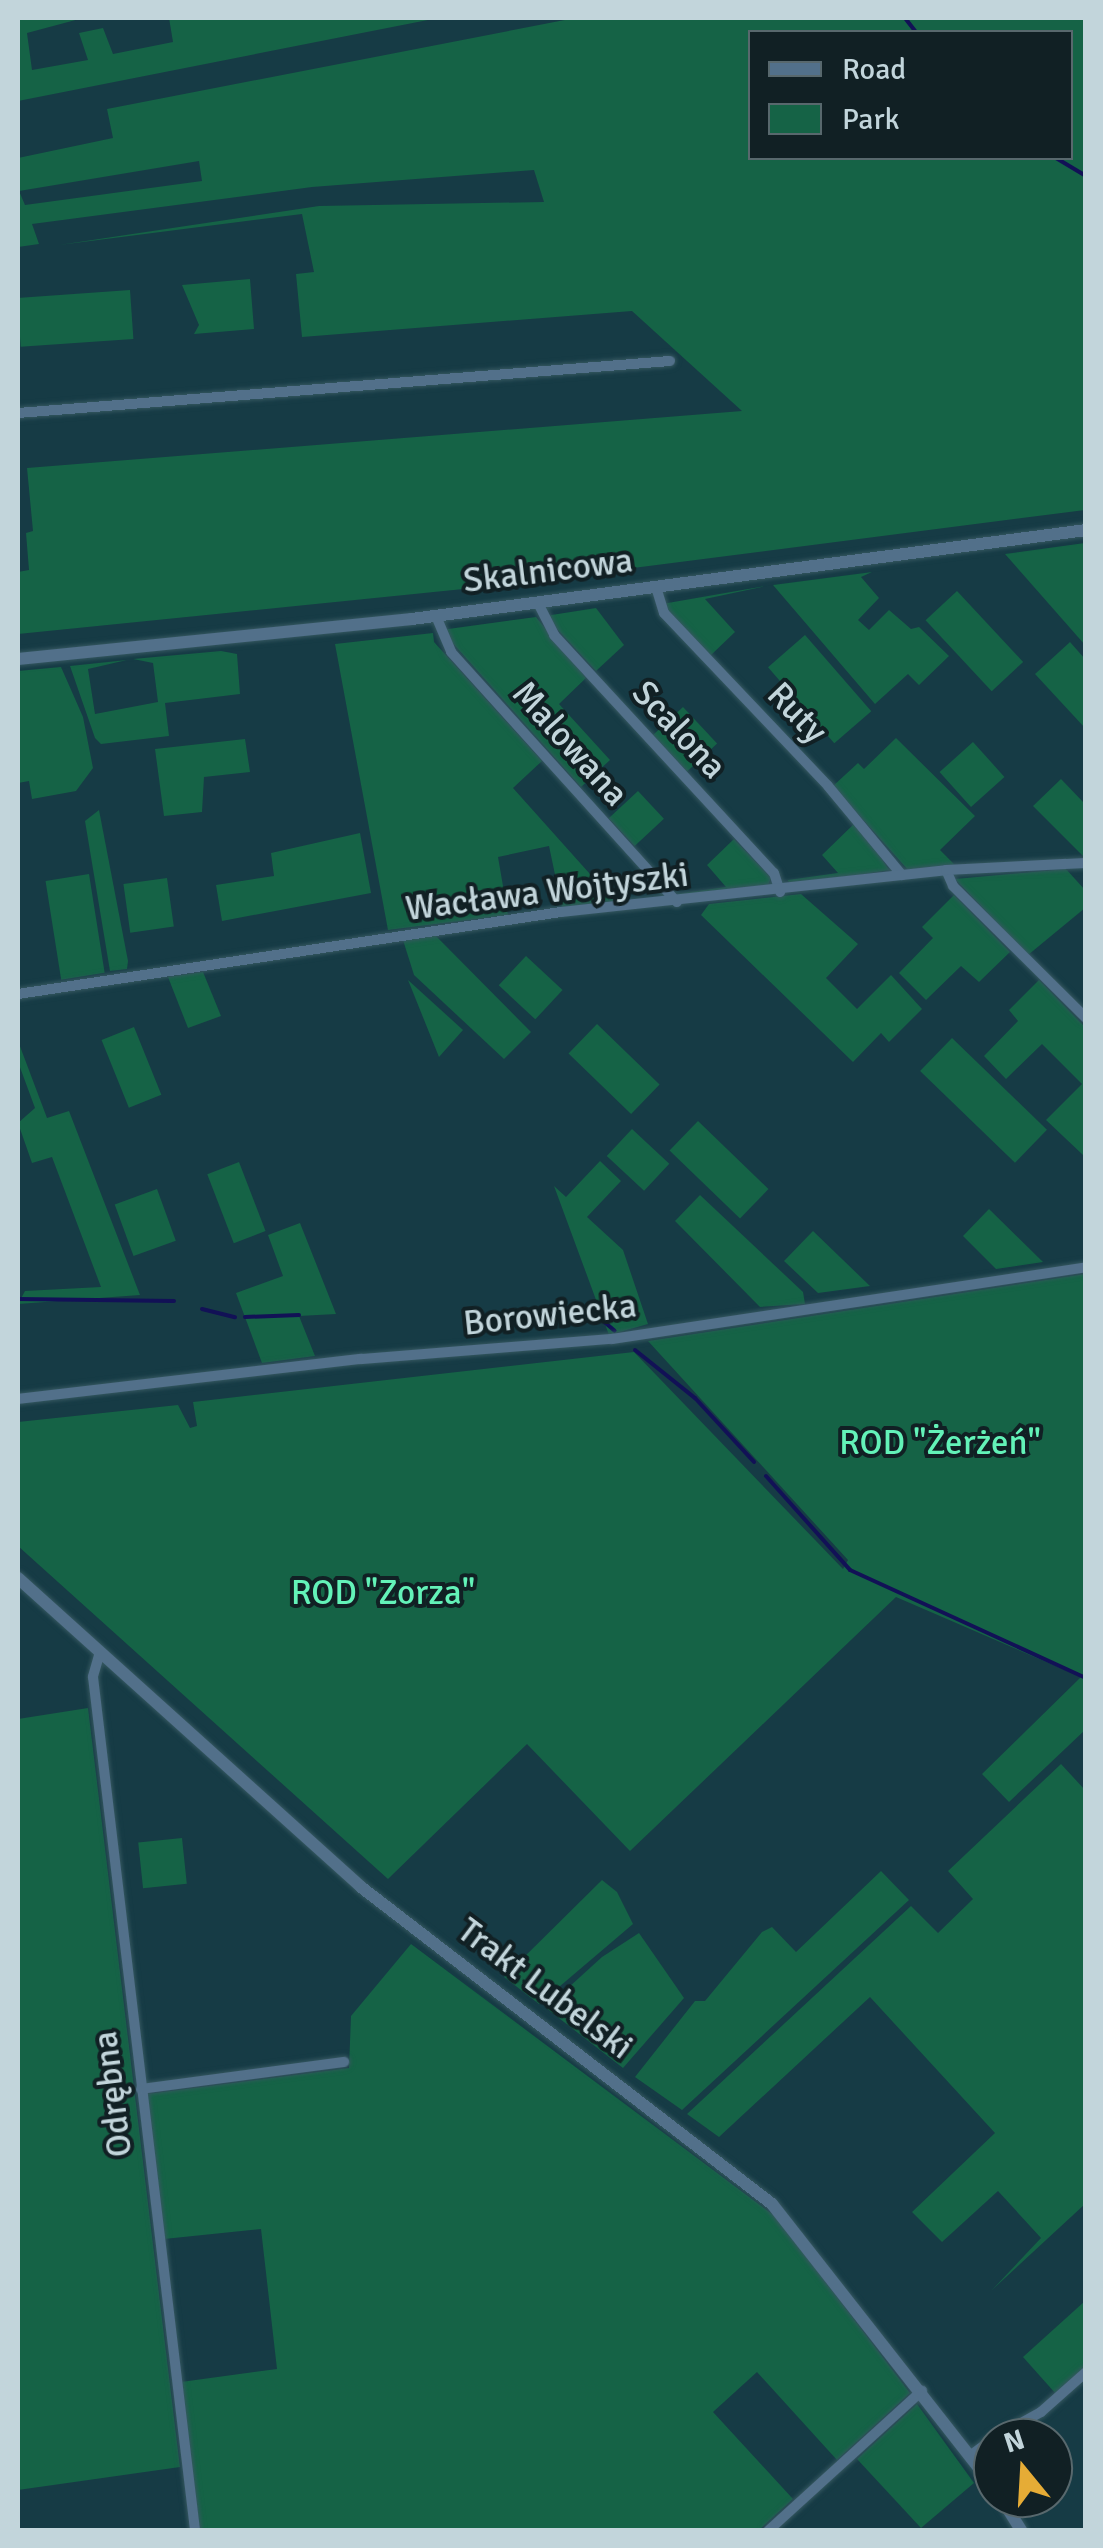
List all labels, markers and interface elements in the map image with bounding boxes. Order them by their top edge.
legend [748,30,1073,160]
text: Road [842,51,906,88]
text: Park [842,101,900,138]
street label: Skalnicowa [461,540,635,602]
street label: Scalona [623,672,735,788]
street label: Malowana [503,673,637,815]
street label: Ruty [758,674,836,752]
street label: Wacława Wojtyszki [403,854,691,930]
street label: Borowiecka [461,1285,639,1345]
park label: ROD "Żerżeń" [839,1422,1041,1464]
park label: ROD "Zorza" [291,1572,475,1614]
street label: Trakt Lubelski [449,1910,641,2068]
street label: Odrębna [84,2029,142,2159]
north arrow [973,2418,1073,2518]
text: N [1000,2422,1029,2461]

